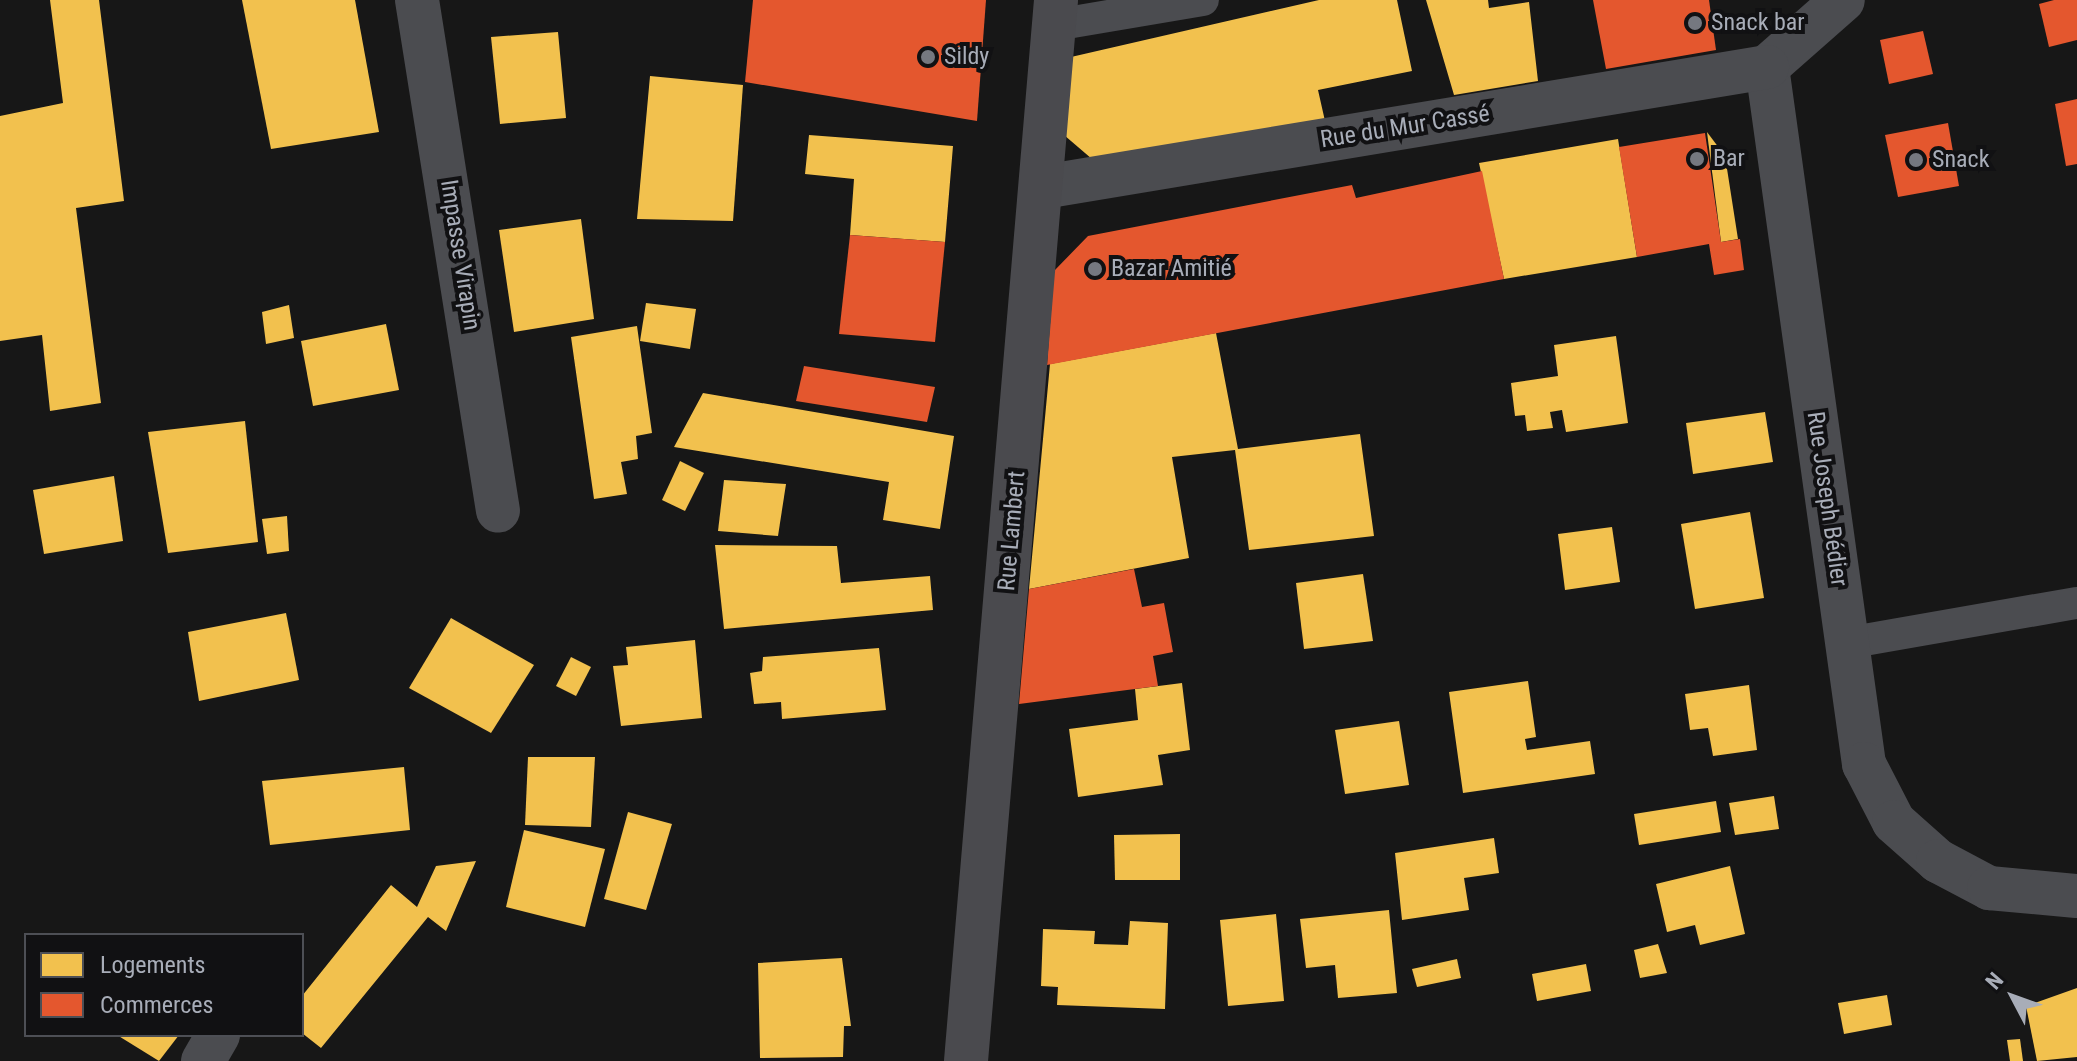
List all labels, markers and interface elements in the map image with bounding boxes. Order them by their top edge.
place label: Snack bar [1711,9,1805,37]
marker: Snack bar [1686,14,1704,32]
place label: Sildy [944,43,989,71]
marker: Sildy [919,48,937,66]
street label: Rue du Mur Cassé [1318,99,1492,155]
place label: Bar [1713,145,1745,173]
place label: Snack [1932,146,1989,174]
marker: Bar [1688,150,1706,168]
marker: Snack [1907,151,1925,169]
street label: Impasse Virapin [434,178,486,332]
place label: Bazar Amitié [1111,255,1232,283]
marker: Bazar Amitié [1086,260,1104,278]
street label: Rue Joseph Bédier [1800,410,1854,588]
street label: Rue Lambert [992,470,1032,592]
legend [24,933,304,1037]
text: Logements [100,951,206,979]
north arrow [1973,957,2053,1037]
text: N [1981,968,2008,994]
text: Commerces [100,991,213,1019]

